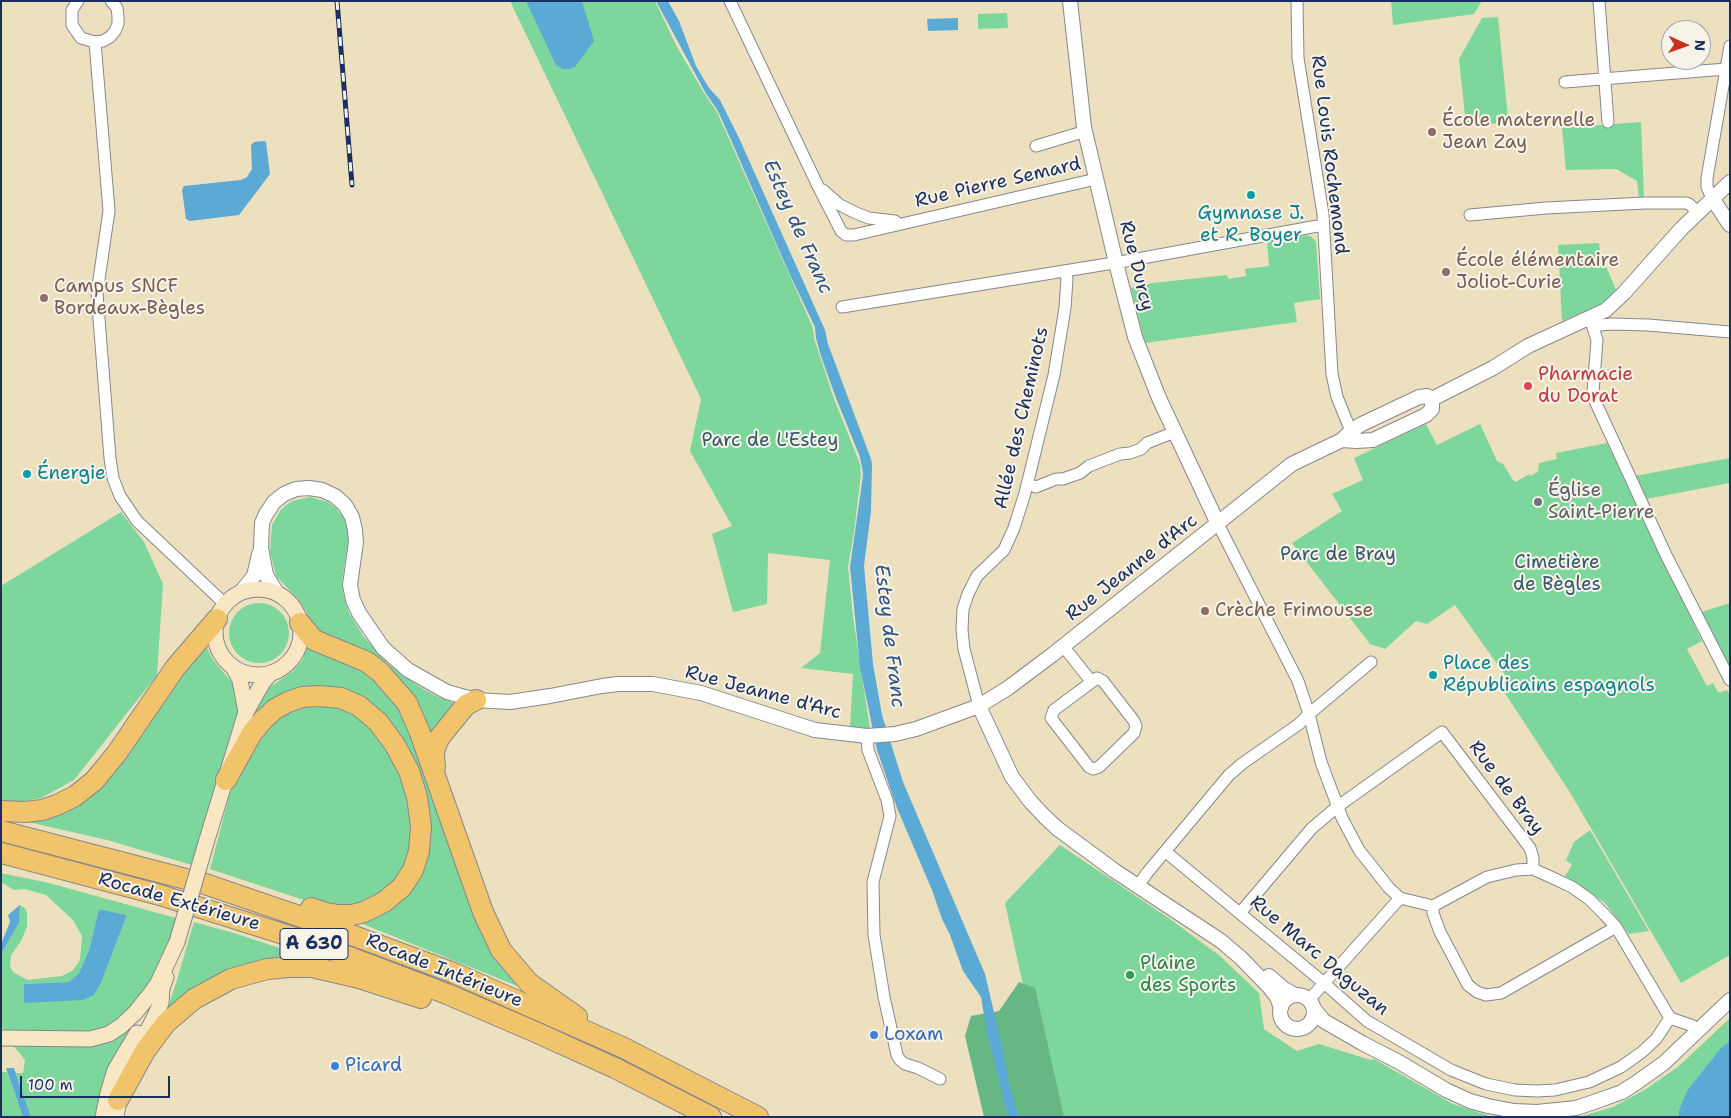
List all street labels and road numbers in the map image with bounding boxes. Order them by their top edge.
street label: Rue Louis Rochemond [1305,54,1353,256]
street label: Rue Pierre Semard [913,153,1083,213]
street label: Rue Durcy [1114,219,1158,313]
street label: Allée des Cheminots [990,325,1054,511]
street label: Rue Jeanne d'Arc [1062,510,1202,626]
street label: Rue Jeanne d'Arc [683,661,843,725]
street label: Rue de Bray [1463,737,1549,839]
street label: Rocade Extérieure [95,868,263,936]
street label: Rue Marc Daguzan [1245,891,1393,1021]
road number: A 630 [280,929,348,960]
street label: Rocade Intérieure [362,929,526,1013]

